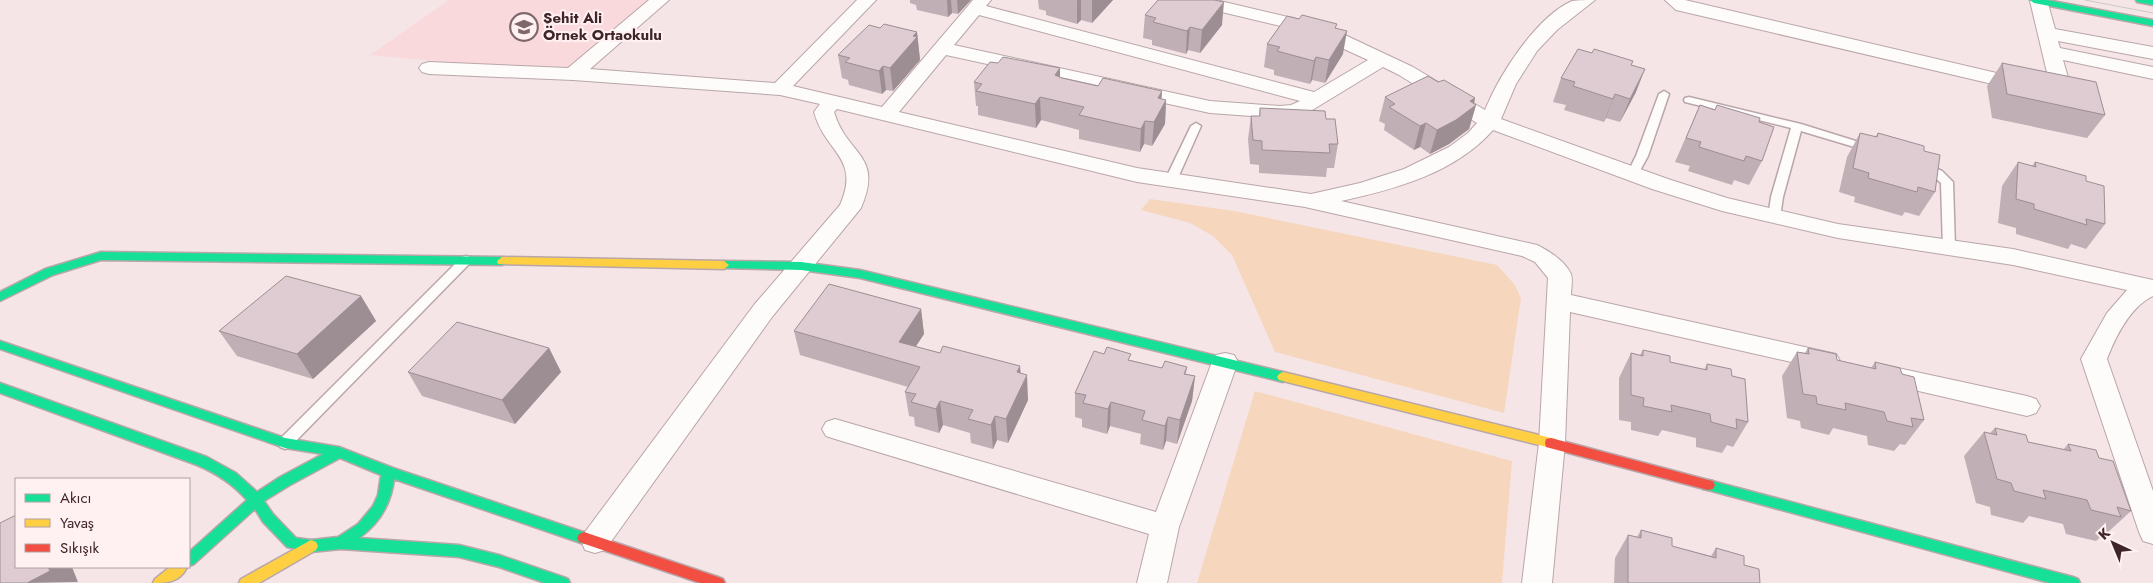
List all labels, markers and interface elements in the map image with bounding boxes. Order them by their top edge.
place label: Şehit Ali Örnek Ortaokulu [543,7,662,46]
school or university icon: Şehit Ali Örnek Ortaokulu [509,12,539,42]
legend [15,478,190,568]
text: Akıcı [60,487,91,509]
text: Yavaş [60,512,94,534]
north arrow [2088,518,2138,568]
text: K [2093,523,2115,544]
text: Sıkışık [60,537,100,559]

